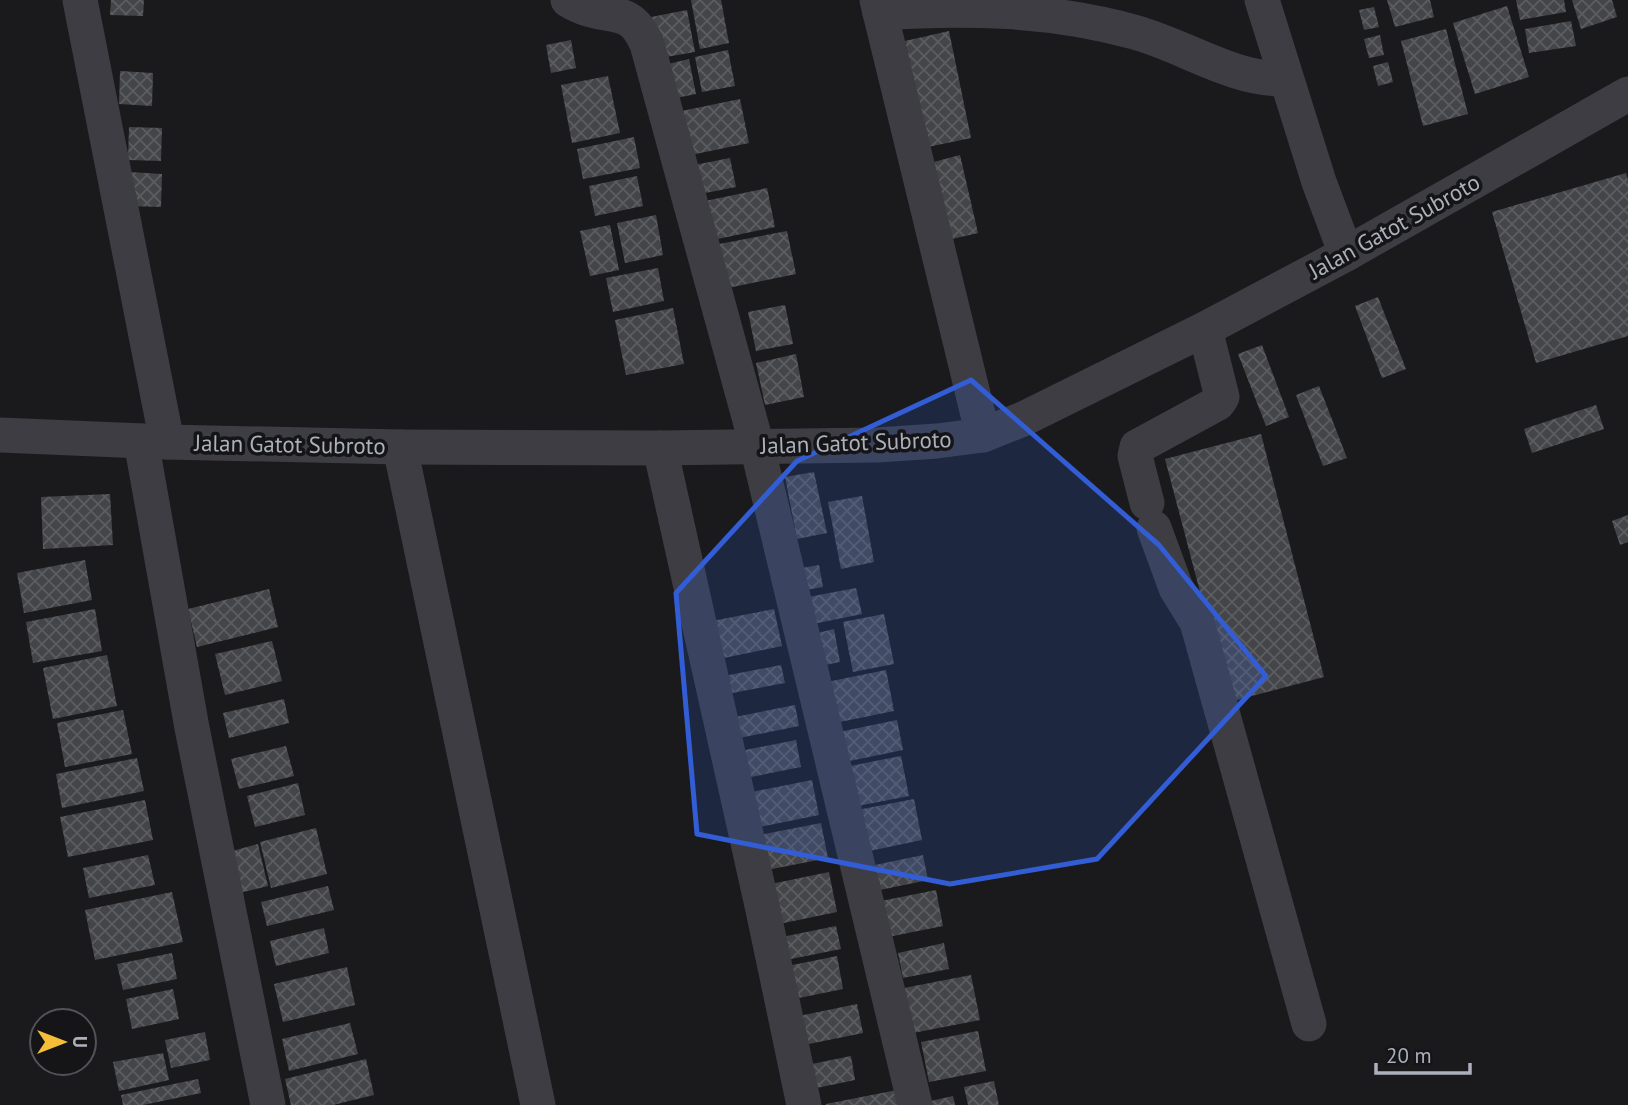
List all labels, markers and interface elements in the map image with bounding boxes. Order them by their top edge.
street label: Jalan Gatot Subroto [1302,167,1485,286]
street label: Jalan Gatot Subroto [759,424,952,460]
street label: Jalan Gatot Subroto [193,428,386,460]
north arrow [28,1007,98,1077]
scale bar [1376,1032,1470,1076]
text: U [68,1036,92,1048]
text: 20 m [1386,1042,1432,1069]

